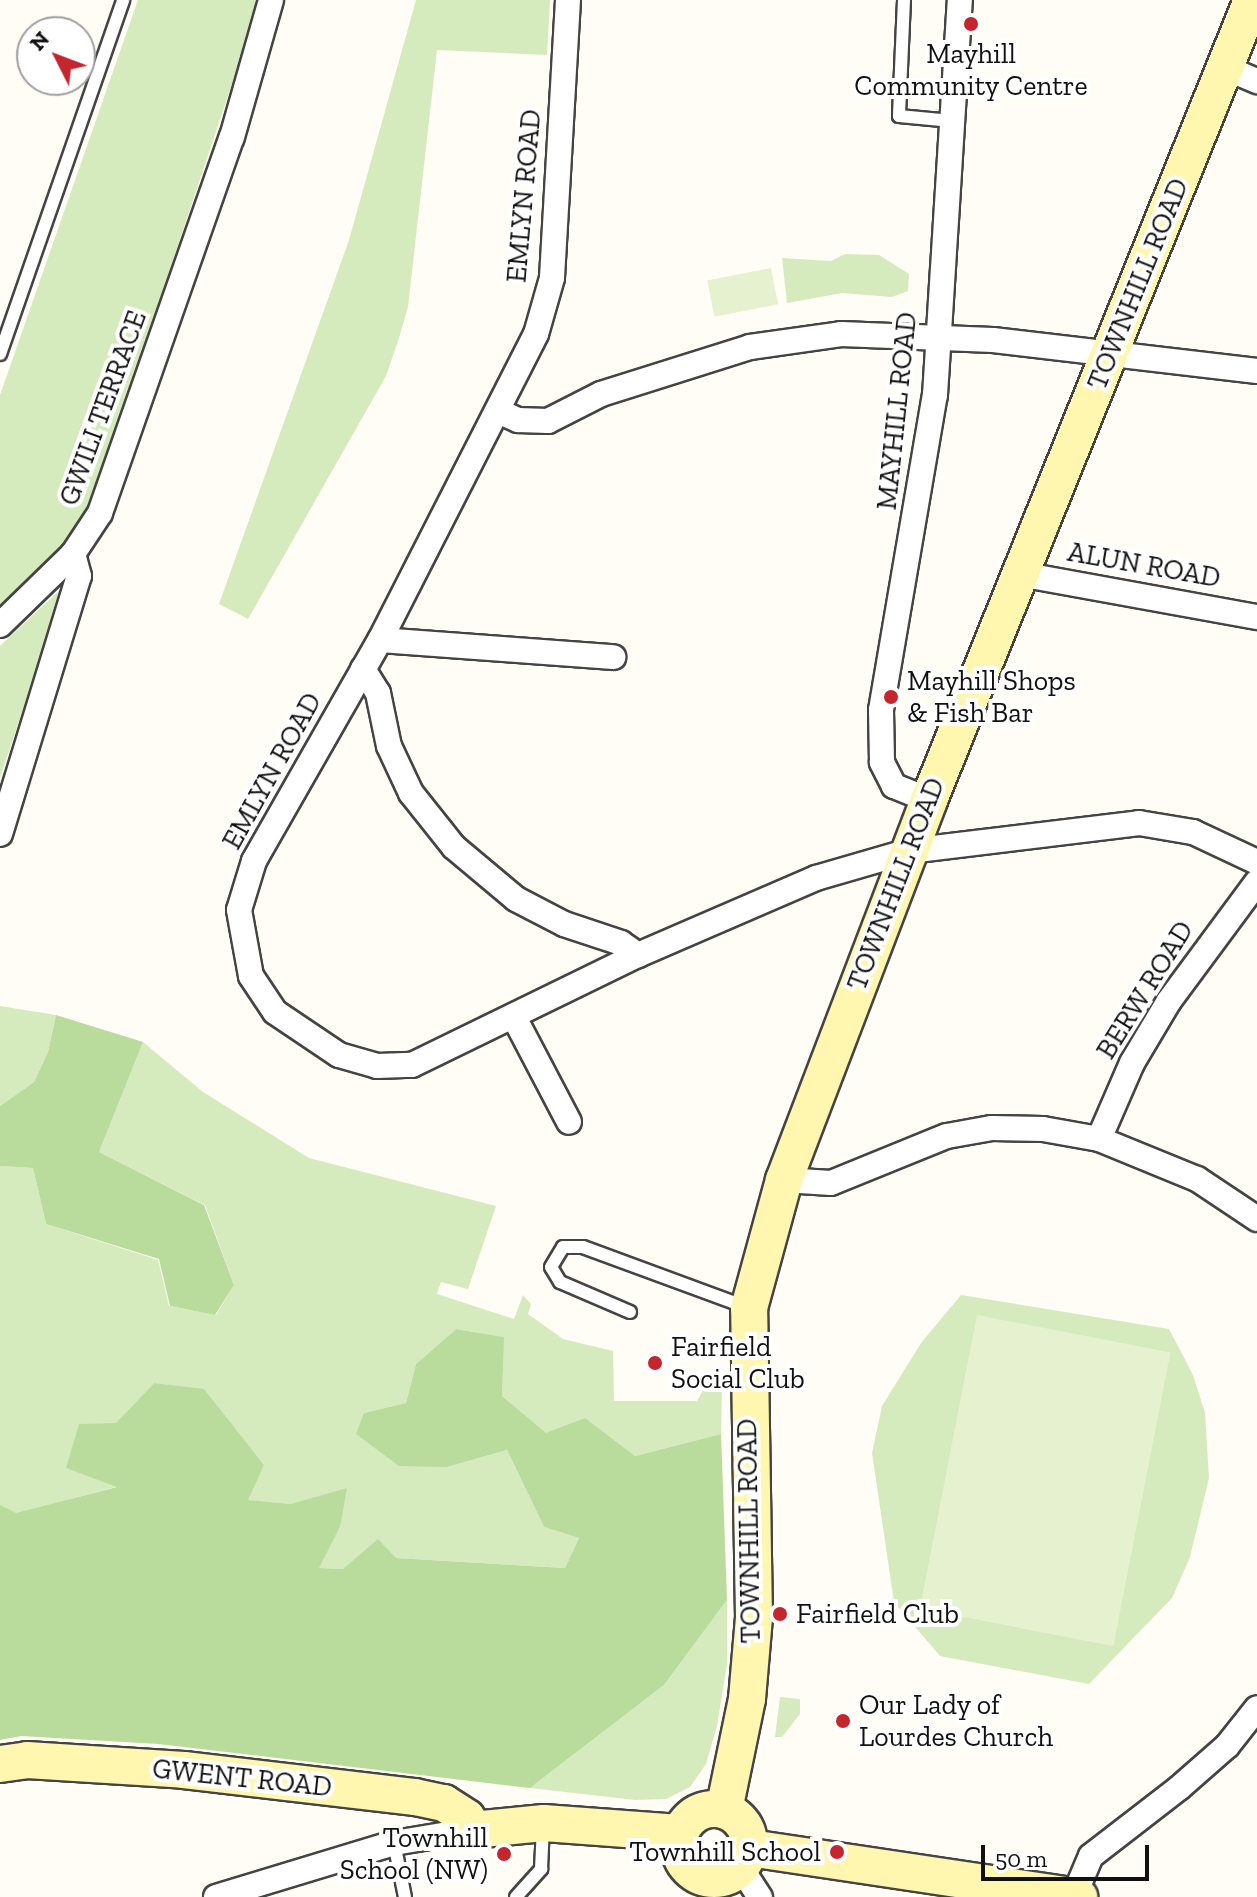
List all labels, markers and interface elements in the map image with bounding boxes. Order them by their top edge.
marker: Mayhill Community Centre [962,15,980,33]
north arrow [16,16,96,96]
text: N [24,26,55,56]
place label: Mayhill Community Centre [854,37,1088,103]
street label: EMLYN ROAD [500,108,548,284]
street label: TOWNHILL ROAD [1080,173,1196,395]
street label: GWILI TERRACE [52,306,154,510]
street label: MAYHILL ROAD [870,310,924,512]
street label: ALUN ROAD [1065,535,1223,595]
place label: Mayhill Shops & Fish Bar [907,664,1076,730]
street label: EMLYN ROAD [215,687,329,855]
marker: Mayhill Shops & Fish Bar [882,688,900,706]
street label: TOWNHILL ROAD [840,773,952,995]
street label: BERW ROAD [1089,914,1201,1066]
place label: Fairfield Social Club [671,1330,805,1396]
marker: Fairfield Social Club [646,1354,664,1372]
street label: TOWNHILL ROAD [730,1418,768,1644]
place label: Fairfield Club [796,1597,959,1631]
marker: Fairfield Club [771,1605,789,1623]
place label: Our Lady of Lourdes Church [859,1688,1053,1754]
marker: Our Lady of Lourdes Church [834,1712,852,1730]
street label: GWENT ROAD [150,1752,334,1804]
place label: Townhill School (NW) [340,1821,488,1887]
scale bar [985,1829,1153,1879]
place label: Townhill School [629,1835,821,1869]
marker: Townhill School [828,1843,846,1861]
text: 50 m [995,1844,1047,1873]
marker: Townhill School (NW) [495,1845,513,1863]

